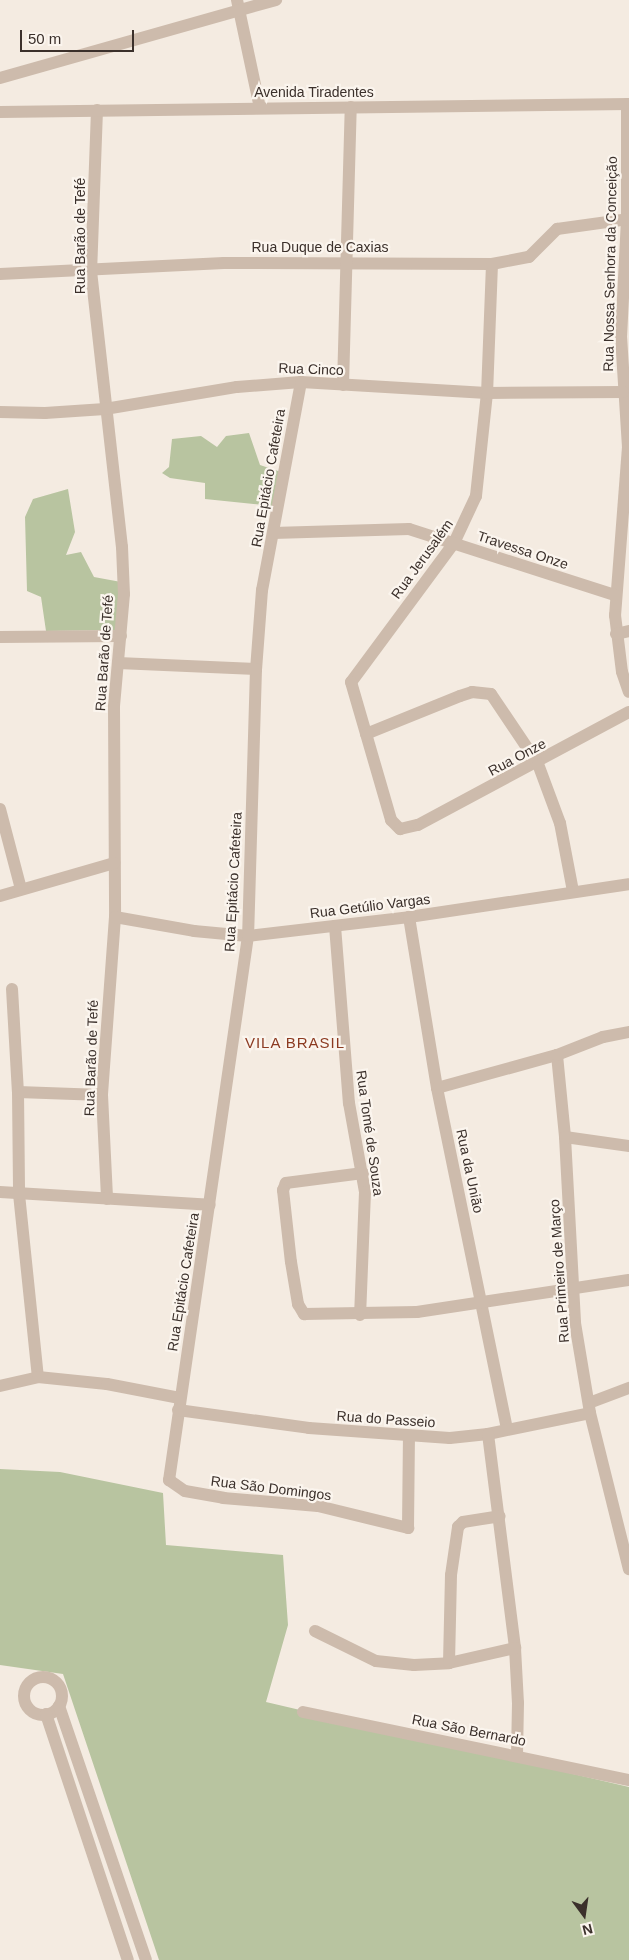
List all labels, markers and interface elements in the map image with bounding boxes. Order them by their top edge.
scale bar [22,20,136,52]
text: 50 m [28,30,61,47]
street label: Avenida Tiradentes [254,84,374,100]
street label: Rua Nossa Senhora da Conceição [600,156,620,372]
street label: Rua Barão de Tefé [72,178,88,294]
street label: Rua Duque de Caxias [252,239,388,255]
street label: Rua Cinco [278,359,344,379]
street label: Rua Epitácio Cafeteira [248,408,288,548]
street label: Rua Jerusalém [388,516,456,602]
street label: Travessa Onze [476,527,570,573]
street label: Rua Barão de Tefé [92,594,116,712]
street label: Rua Onze [485,735,549,779]
street label: Rua Epitácio Cafeteira [221,812,245,952]
street label: Rua Getúlio Vargas [309,890,431,922]
street label: Rua Barão de Tefé [81,999,101,1117]
district label: VILA BRASIL [243,1034,347,1052]
street label: Rua Tomé de Souza [353,1069,387,1197]
street label: Rua da União [453,1127,487,1215]
street label: Rua Primeiro de Março [546,1199,572,1343]
street label: Rua Epitácio Cafeteira [164,1212,202,1352]
street label: Rua do Passeio [336,1407,436,1431]
street label: Rua São Domingos [210,1472,332,1504]
street label: Rua São Bernardo [410,1711,528,1749]
north arrow [559,1890,609,1940]
text: N [581,1921,594,1939]

